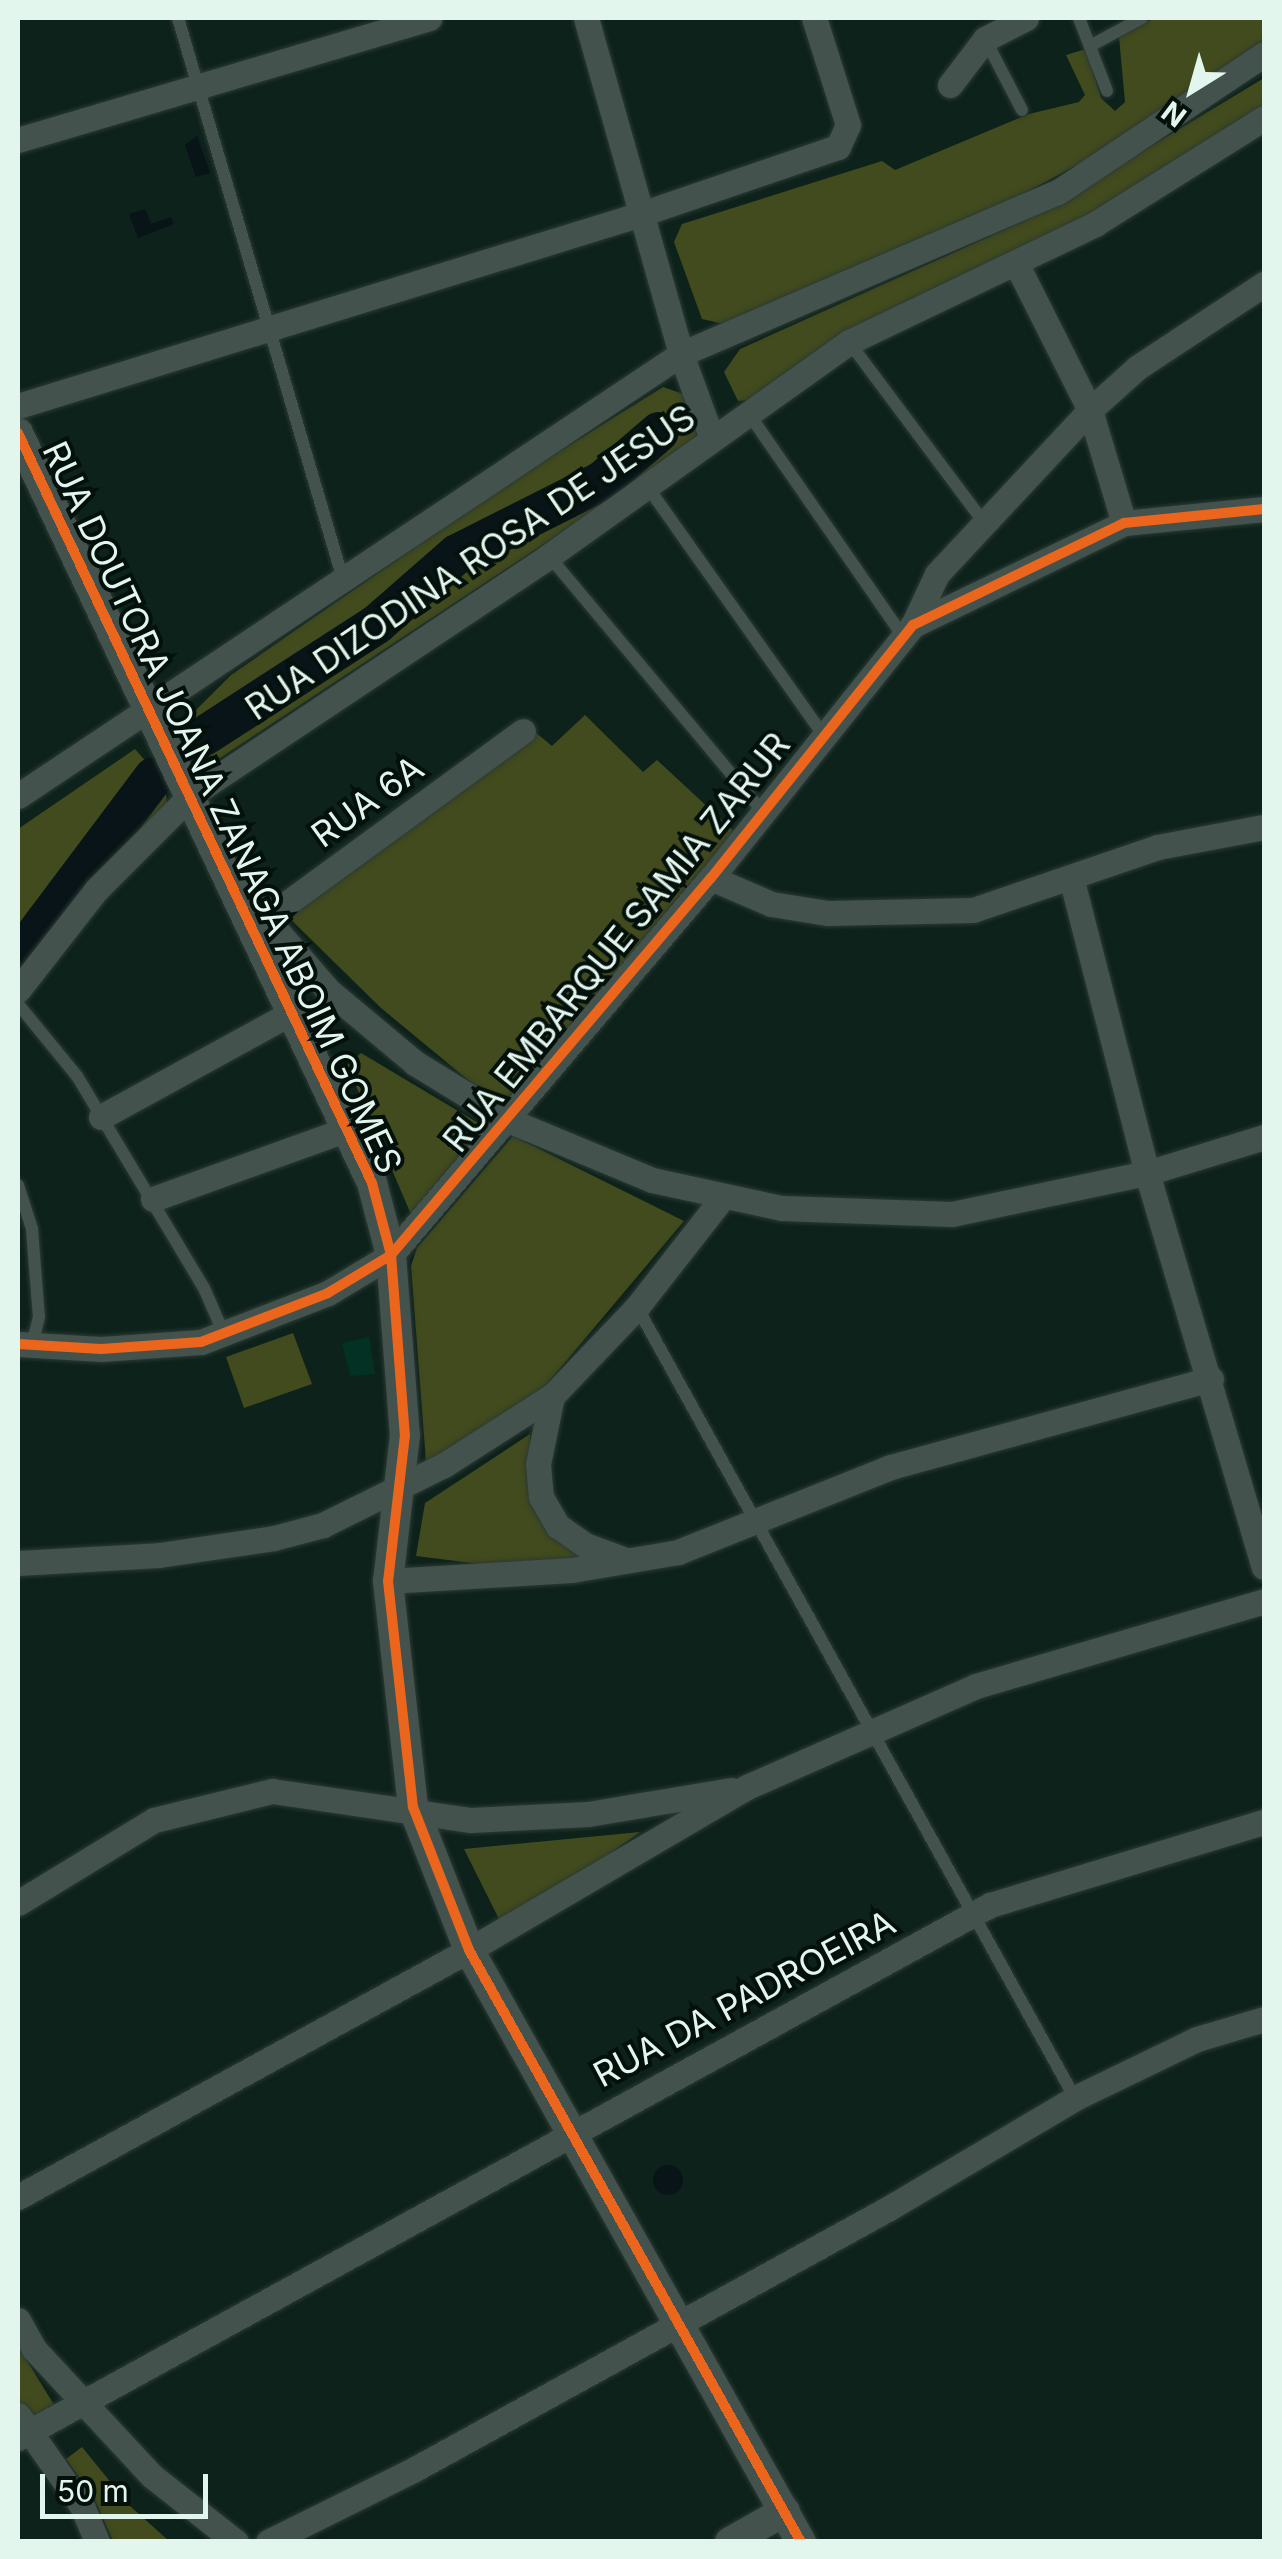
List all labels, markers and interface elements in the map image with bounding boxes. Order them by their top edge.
north arrow [1142,40,1242,140]
text: N [1155,94,1193,134]
street label: RUA DIZODINA ROSA DE JESUS [237,396,703,728]
street label: RUA DOUTORA JOANA ZANAGA ABOIM GOMES [34,435,412,1179]
street label: RUA EMBARQUE SAMIA ZARUR [434,724,798,1160]
street label: RUA 6A [303,746,431,856]
street label: RUA DA PADROEIRA [586,1901,902,2095]
scale bar [45,2454,212,2516]
text: 50 m [57,2473,129,2509]

